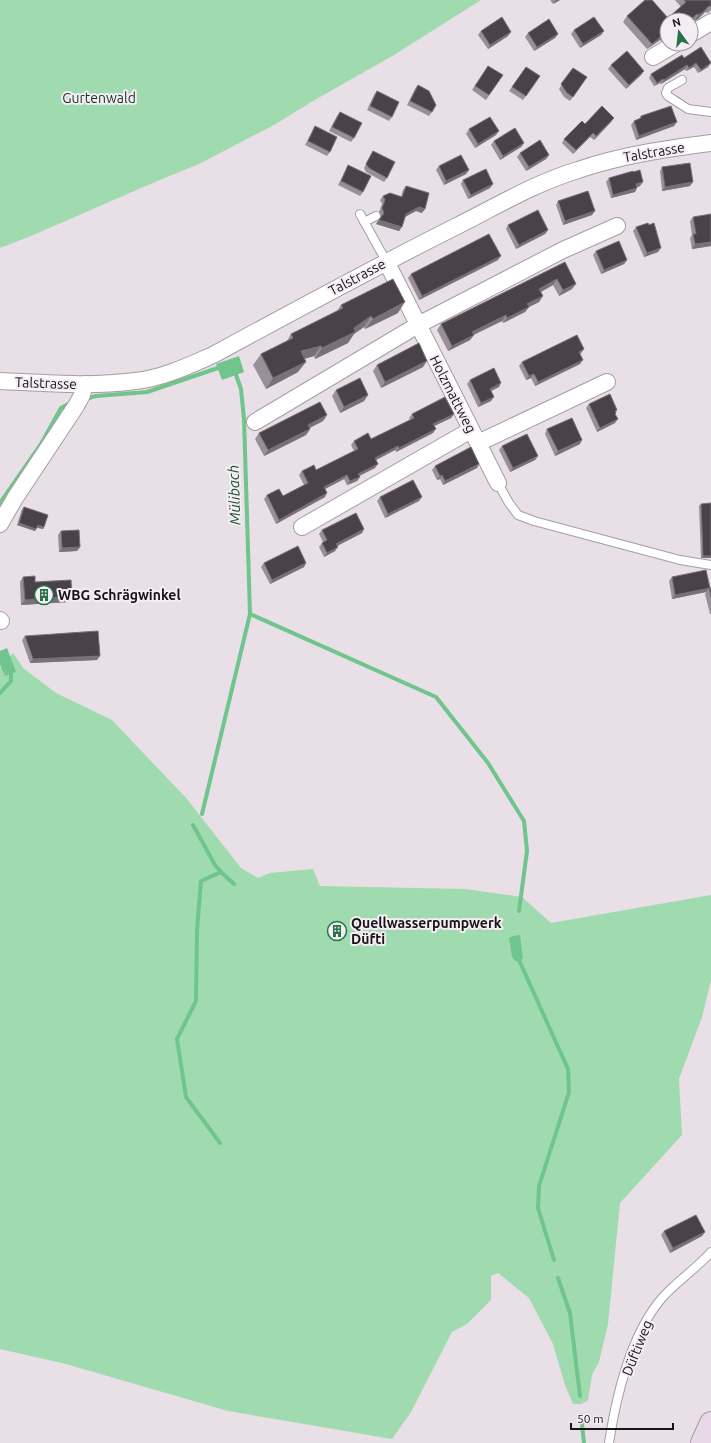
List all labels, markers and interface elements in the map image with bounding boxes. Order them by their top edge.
north arrow [659,12,699,52]
text: N [671,15,682,29]
park label: Gurtenwald [62,90,136,106]
street label: Talstrasse [622,139,686,165]
street label: Talstrasse [326,255,388,299]
street label: Holzmattweg [427,352,479,436]
street label: Talstrasse [15,374,77,392]
water label: Mülibach [224,465,244,525]
building icon: WBG Schrägwinkel [33,584,55,606]
place label: WBG Schrägwinkel [58,587,181,603]
place label: Quellwasserpumpwerk Düfti [351,915,502,947]
building icon: Quellwasserpumpwerk Düfti [326,920,348,942]
street label: Düftiweg [619,1318,655,1378]
scale bar [571,1405,673,1431]
text: 50 m [577,1412,604,1425]

